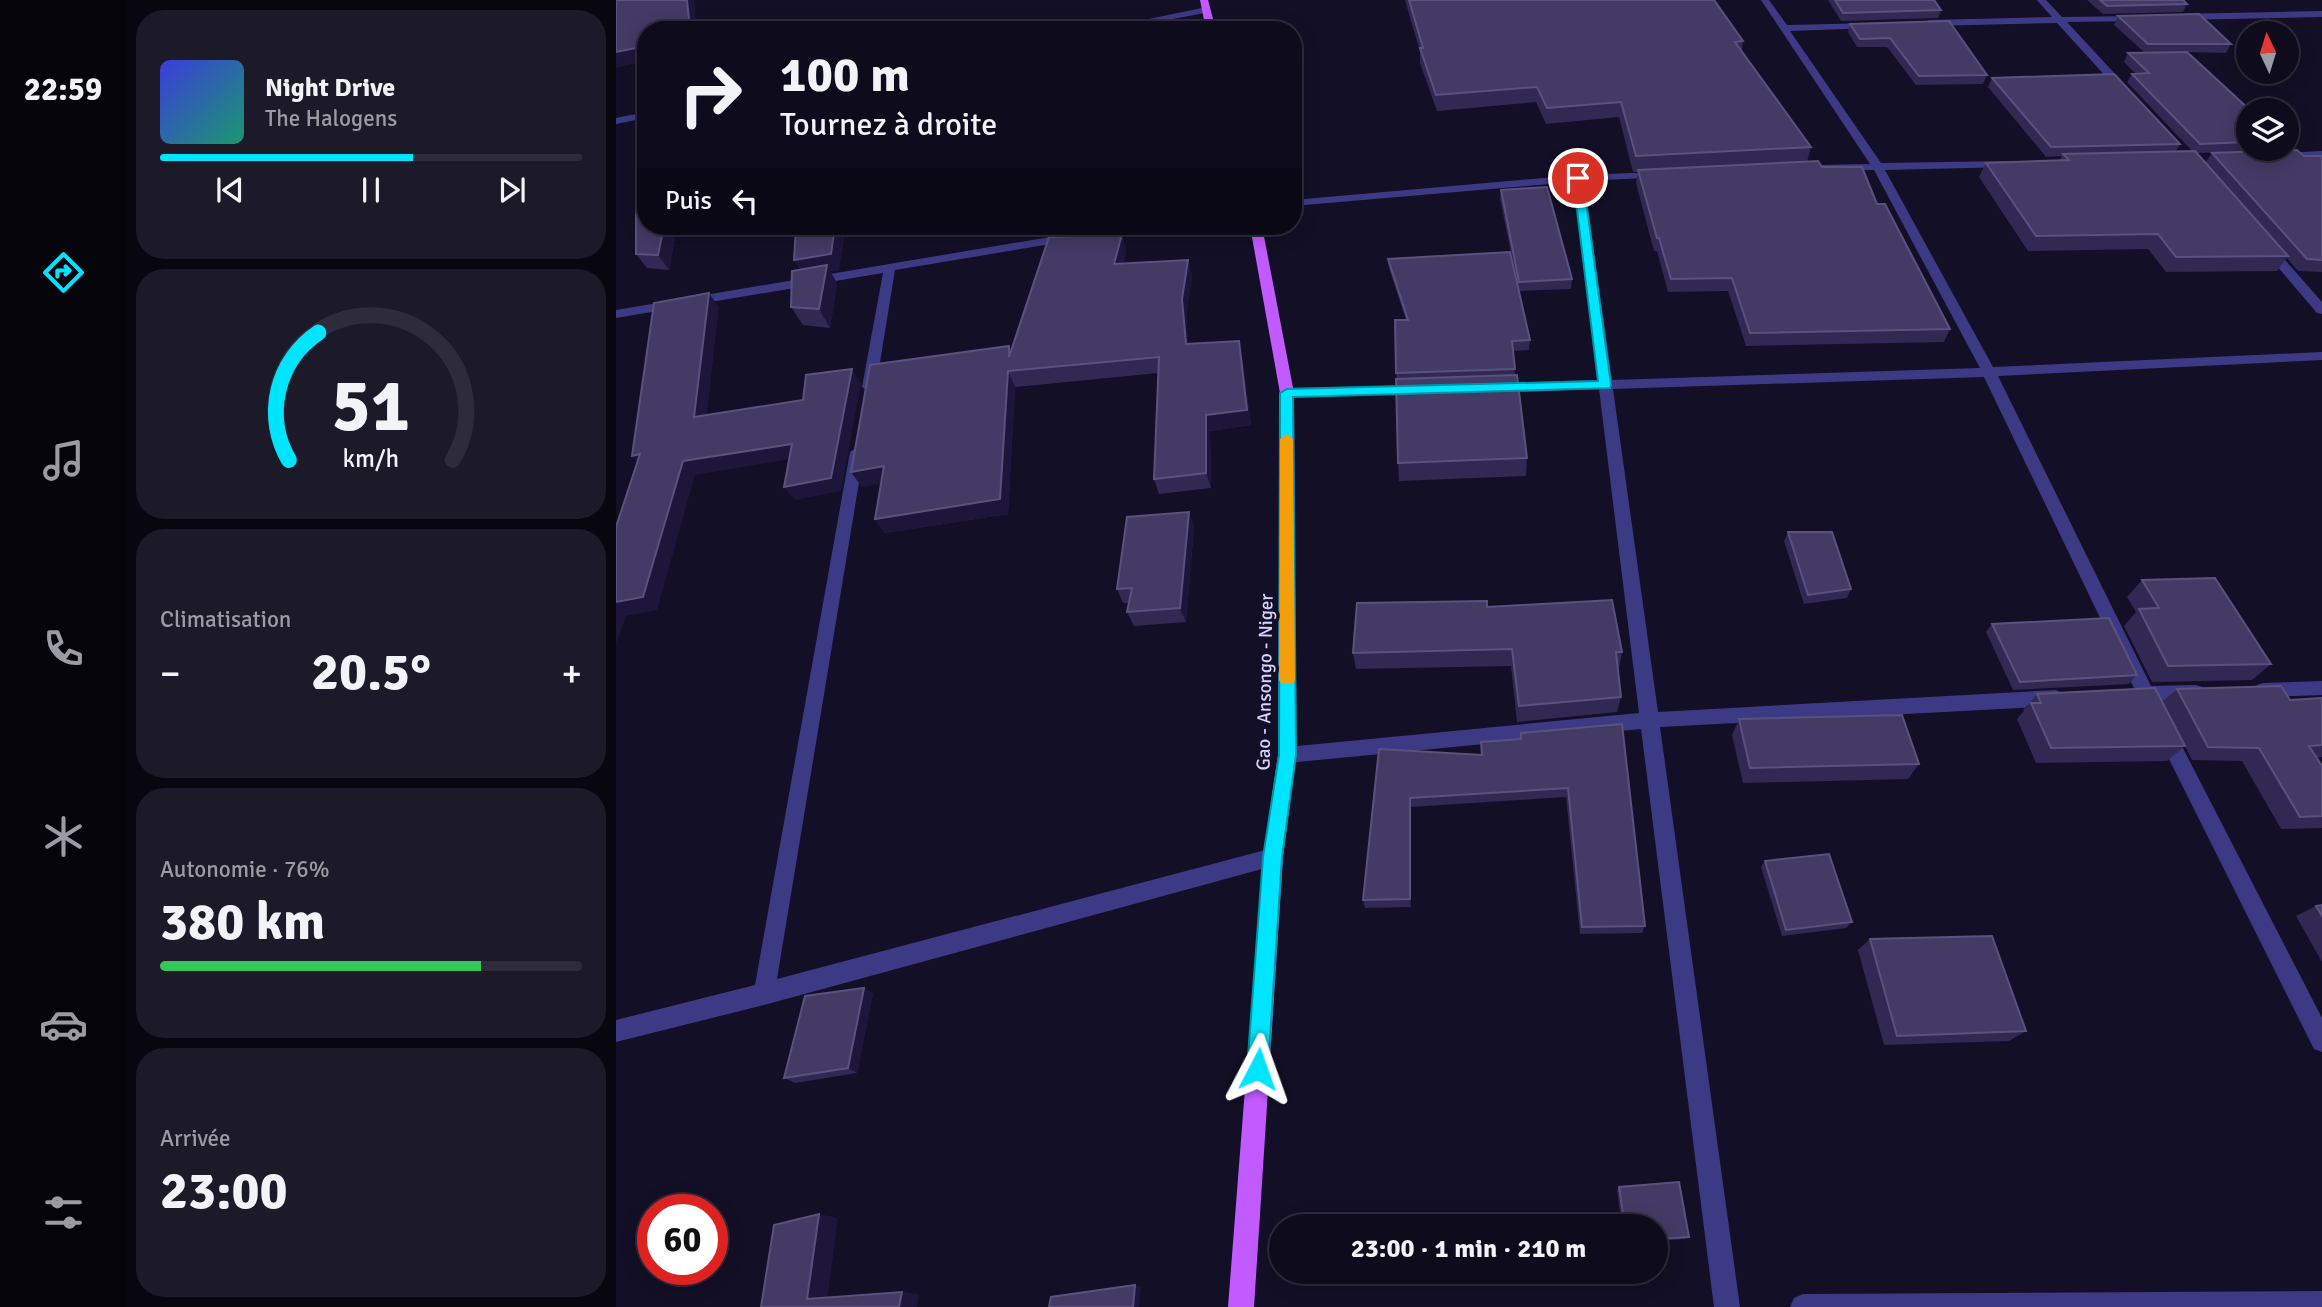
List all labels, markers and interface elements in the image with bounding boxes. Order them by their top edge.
north arrow [2236,21,2300,84]
map controls [2236,21,2299,161]
text: 100 m [780,45,910,105]
icon: right [665,49,756,140]
text: 22:59 [24,70,102,109]
text: Night Drive [265,72,395,104]
button: layers [2236,98,2299,161]
text: The Halogens [265,104,397,133]
text: Tournez à droite [780,105,997,144]
pin [1548,148,1608,208]
icon: arrive [1559,159,1597,197]
icon: previous [211,171,249,209]
icon: pause [352,171,390,209]
icon: next [493,171,531,209]
icon: left [726,182,764,220]
text: Puis [665,185,712,217]
icon: directions [39,248,88,297]
text: 51 [332,363,410,452]
icon: music [39,436,88,485]
text: km/h [343,443,399,474]
street label: Gao - Ansongo - Niger [1251,593,1279,771]
text: Climatisation [160,605,291,634]
icon: phone [39,624,88,673]
text: 20.5° [311,640,431,704]
text: − [160,650,181,697]
text: + [561,650,582,697]
icon: climate [39,812,88,861]
text: Autonomie · 76% [160,855,330,884]
text: 380 km [160,890,325,954]
icon: car [39,1000,88,1049]
position arrow [1221,1032,1295,1106]
text: Arrivée [160,1124,231,1153]
text: 23:00 [160,1159,288,1223]
icon: filters [39,1188,88,1237]
speed limit sign: 60 [637,1194,728,1285]
text: 23:00 · 1 min · 210 m [1351,1233,1586,1265]

